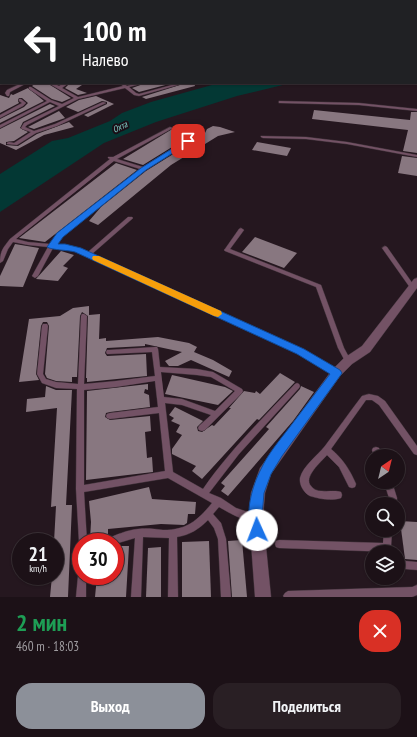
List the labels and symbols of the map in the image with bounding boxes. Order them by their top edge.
water label: Охта [111,118,129,135]
pin [171,124,205,158]
north arrow [365,449,405,489]
position arrow [236,509,278,551]
speed limit sign: 30 [72,533,124,585]

